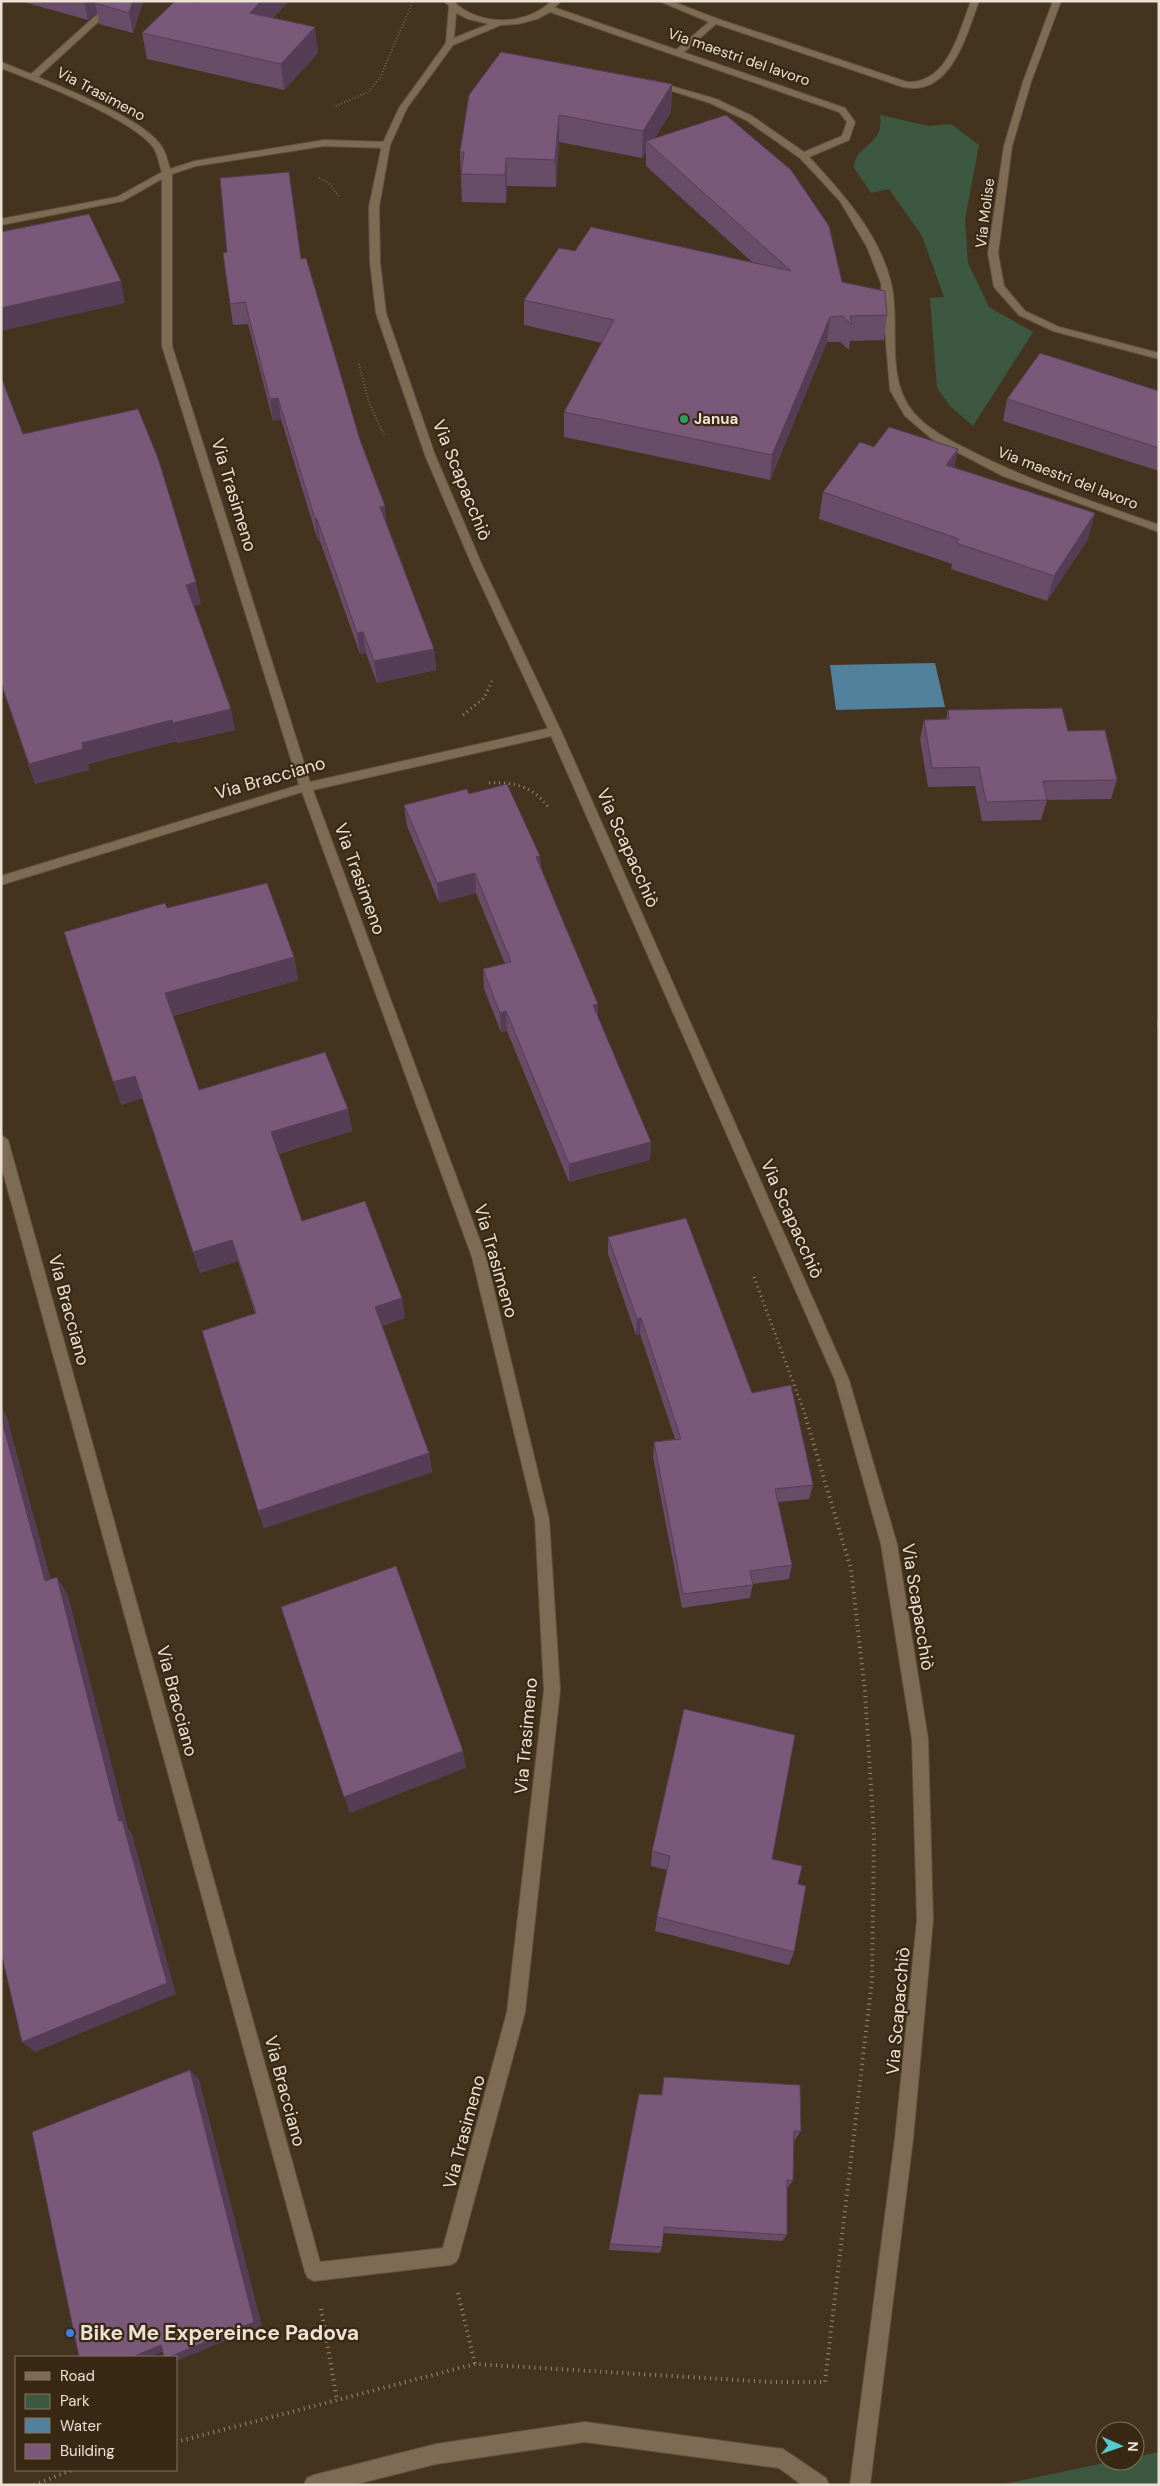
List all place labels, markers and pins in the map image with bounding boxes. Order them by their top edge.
place label: Janua [694,409,738,429]
marker: Janua [678,413,690,425]
place label: Bike Me Expereince Padova [80,2319,359,2347]
marker: Bike Me Expereince Padova [64,2327,76,2339]

